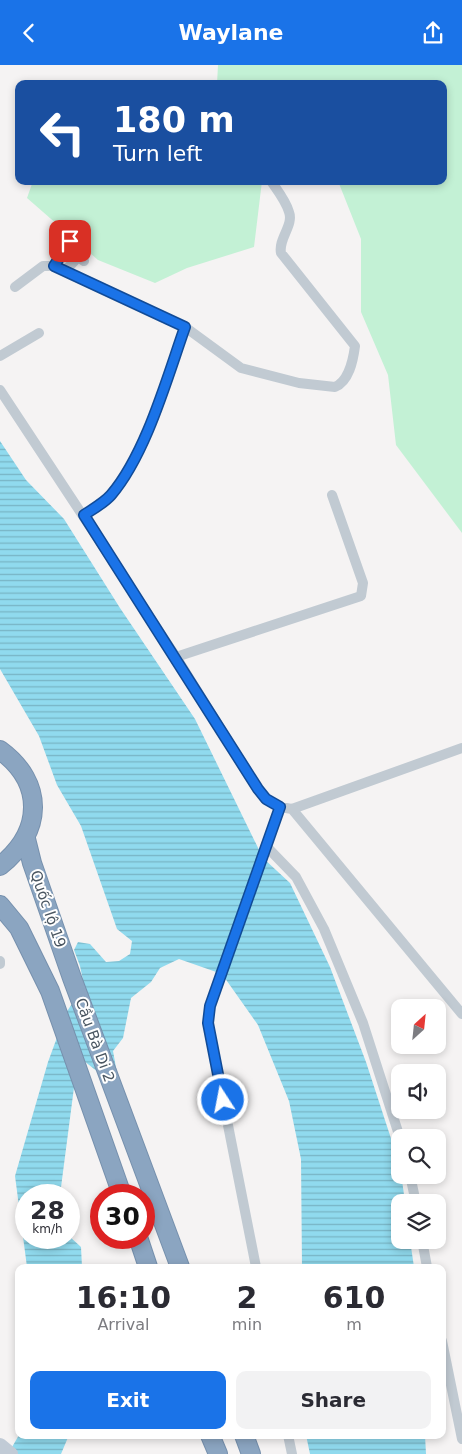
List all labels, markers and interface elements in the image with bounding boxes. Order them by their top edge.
icon: back [15,19,43,47]
icon: share [419,19,447,47]
text: Waylane [179,20,283,45]
icon: left [30,100,95,165]
text: 180 m [113,100,235,140]
text: Turn left [113,141,202,166]
pin [49,220,91,262]
icon: arrive [56,227,84,255]
street label: Quốc lộ 19 [26,868,70,950]
street label: Cầu Bà Di 2 [71,995,119,1085]
north arrow [391,999,446,1054]
map controls [391,999,446,1249]
button: sound [391,1064,446,1119]
position arrow [196,1073,248,1125]
button: search [391,1129,446,1184]
speed limit sign: 30 [90,1184,155,1249]
button: layers [391,1194,446,1249]
text: 28 [30,1196,65,1225]
text: km/h [32,1222,63,1236]
text: 16:10 [76,1280,171,1315]
text: 2 [236,1280,257,1315]
text: 610 [323,1280,385,1315]
text: Arrival [97,1315,149,1334]
text: min [232,1315,262,1334]
text: m [346,1315,362,1334]
button: Exit [30,1371,226,1429]
button: Share [236,1371,431,1429]

